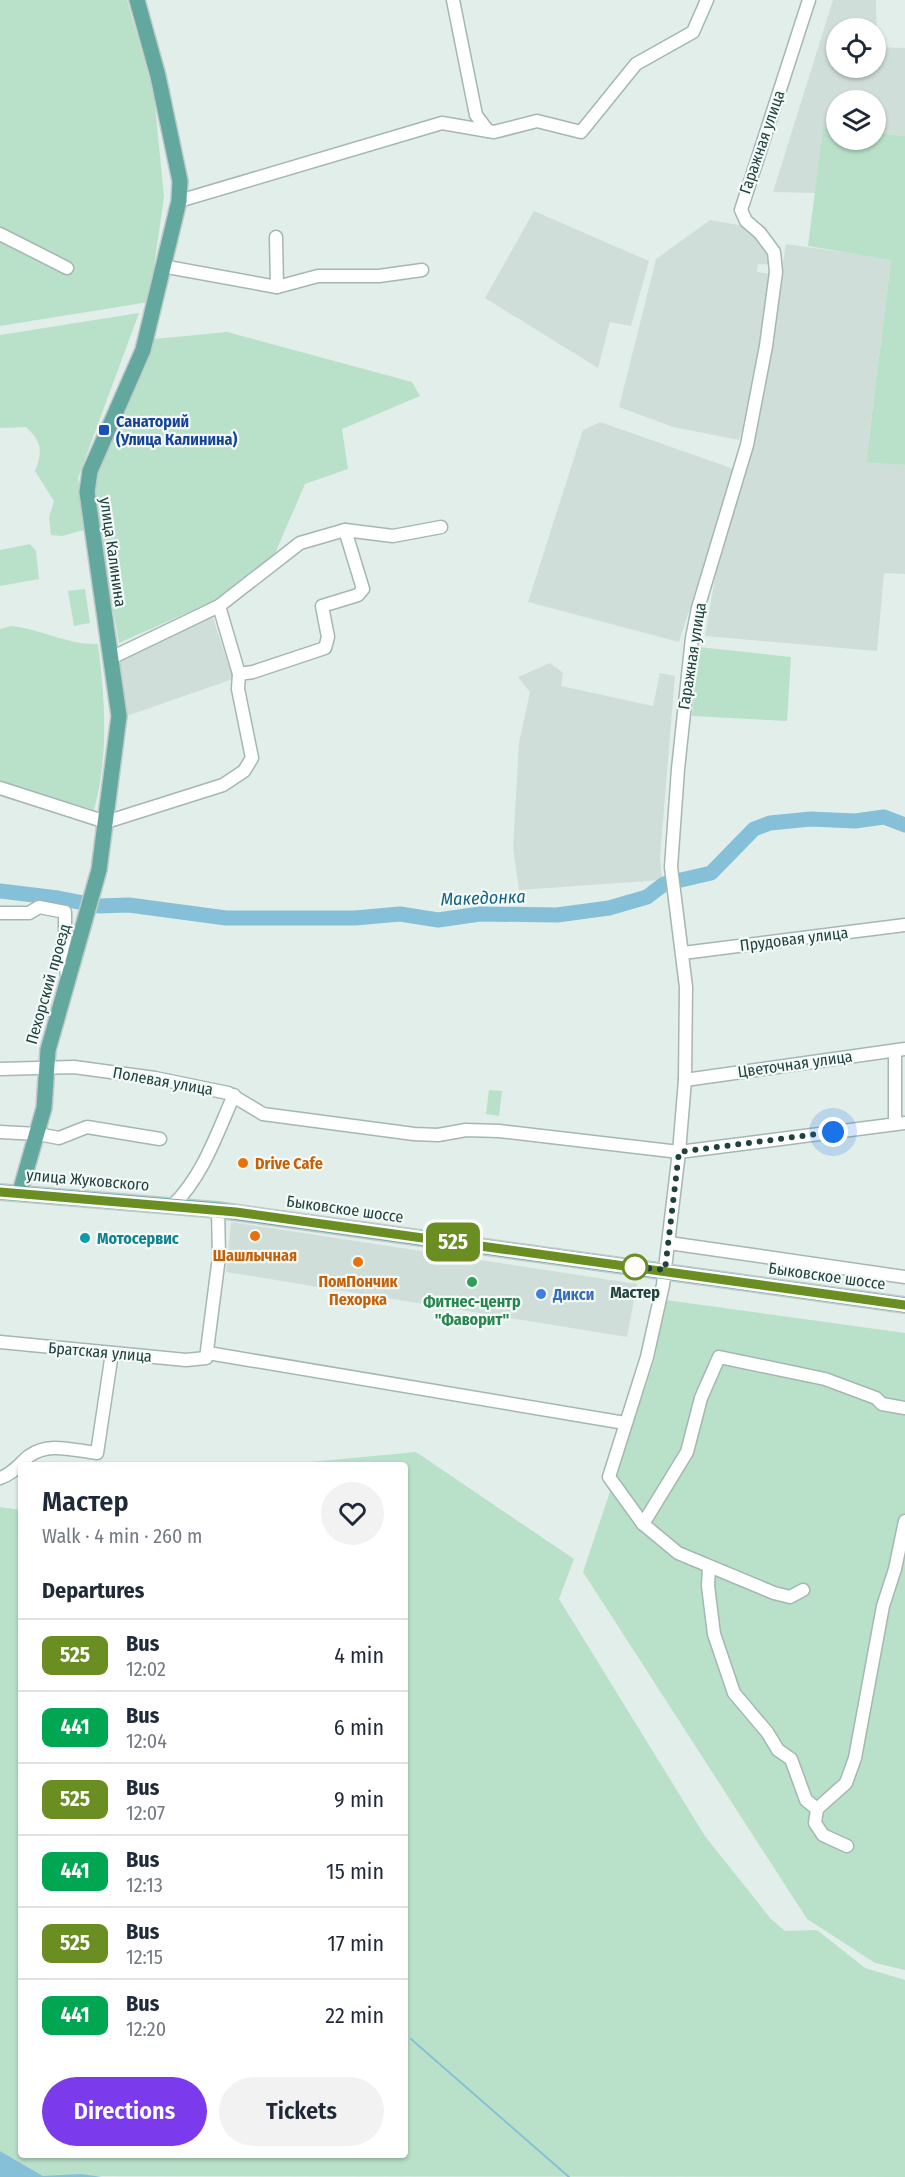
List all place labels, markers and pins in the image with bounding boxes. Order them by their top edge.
place label: Санаторий (Улица Калинина) [116,412,237,449]
marker: Санаторий (Улица Калинина) [97,423,111,437]
place label: Drive Cafe [255,1154,323,1173]
marker: Drive Cafe [236,1156,250,1170]
place label: Мотосервис [97,1229,179,1248]
marker: Шашлычная [248,1229,262,1243]
marker: Мотосервис [78,1231,92,1245]
place label: Шашлычная [213,1246,297,1265]
marker: Мастер [622,1254,648,1280]
marker: ПомПончик Пехорка [351,1255,365,1269]
place label: ПомПончик Пехорка [318,1272,399,1309]
marker: Фитнес-центр "Фаворит" [465,1275,479,1289]
place label: Мастер [610,1283,660,1302]
place label: Дикси [552,1285,594,1304]
marker: Дикси [534,1287,548,1301]
place label: Фитнес-центр "Фаворит" [423,1292,521,1329]

